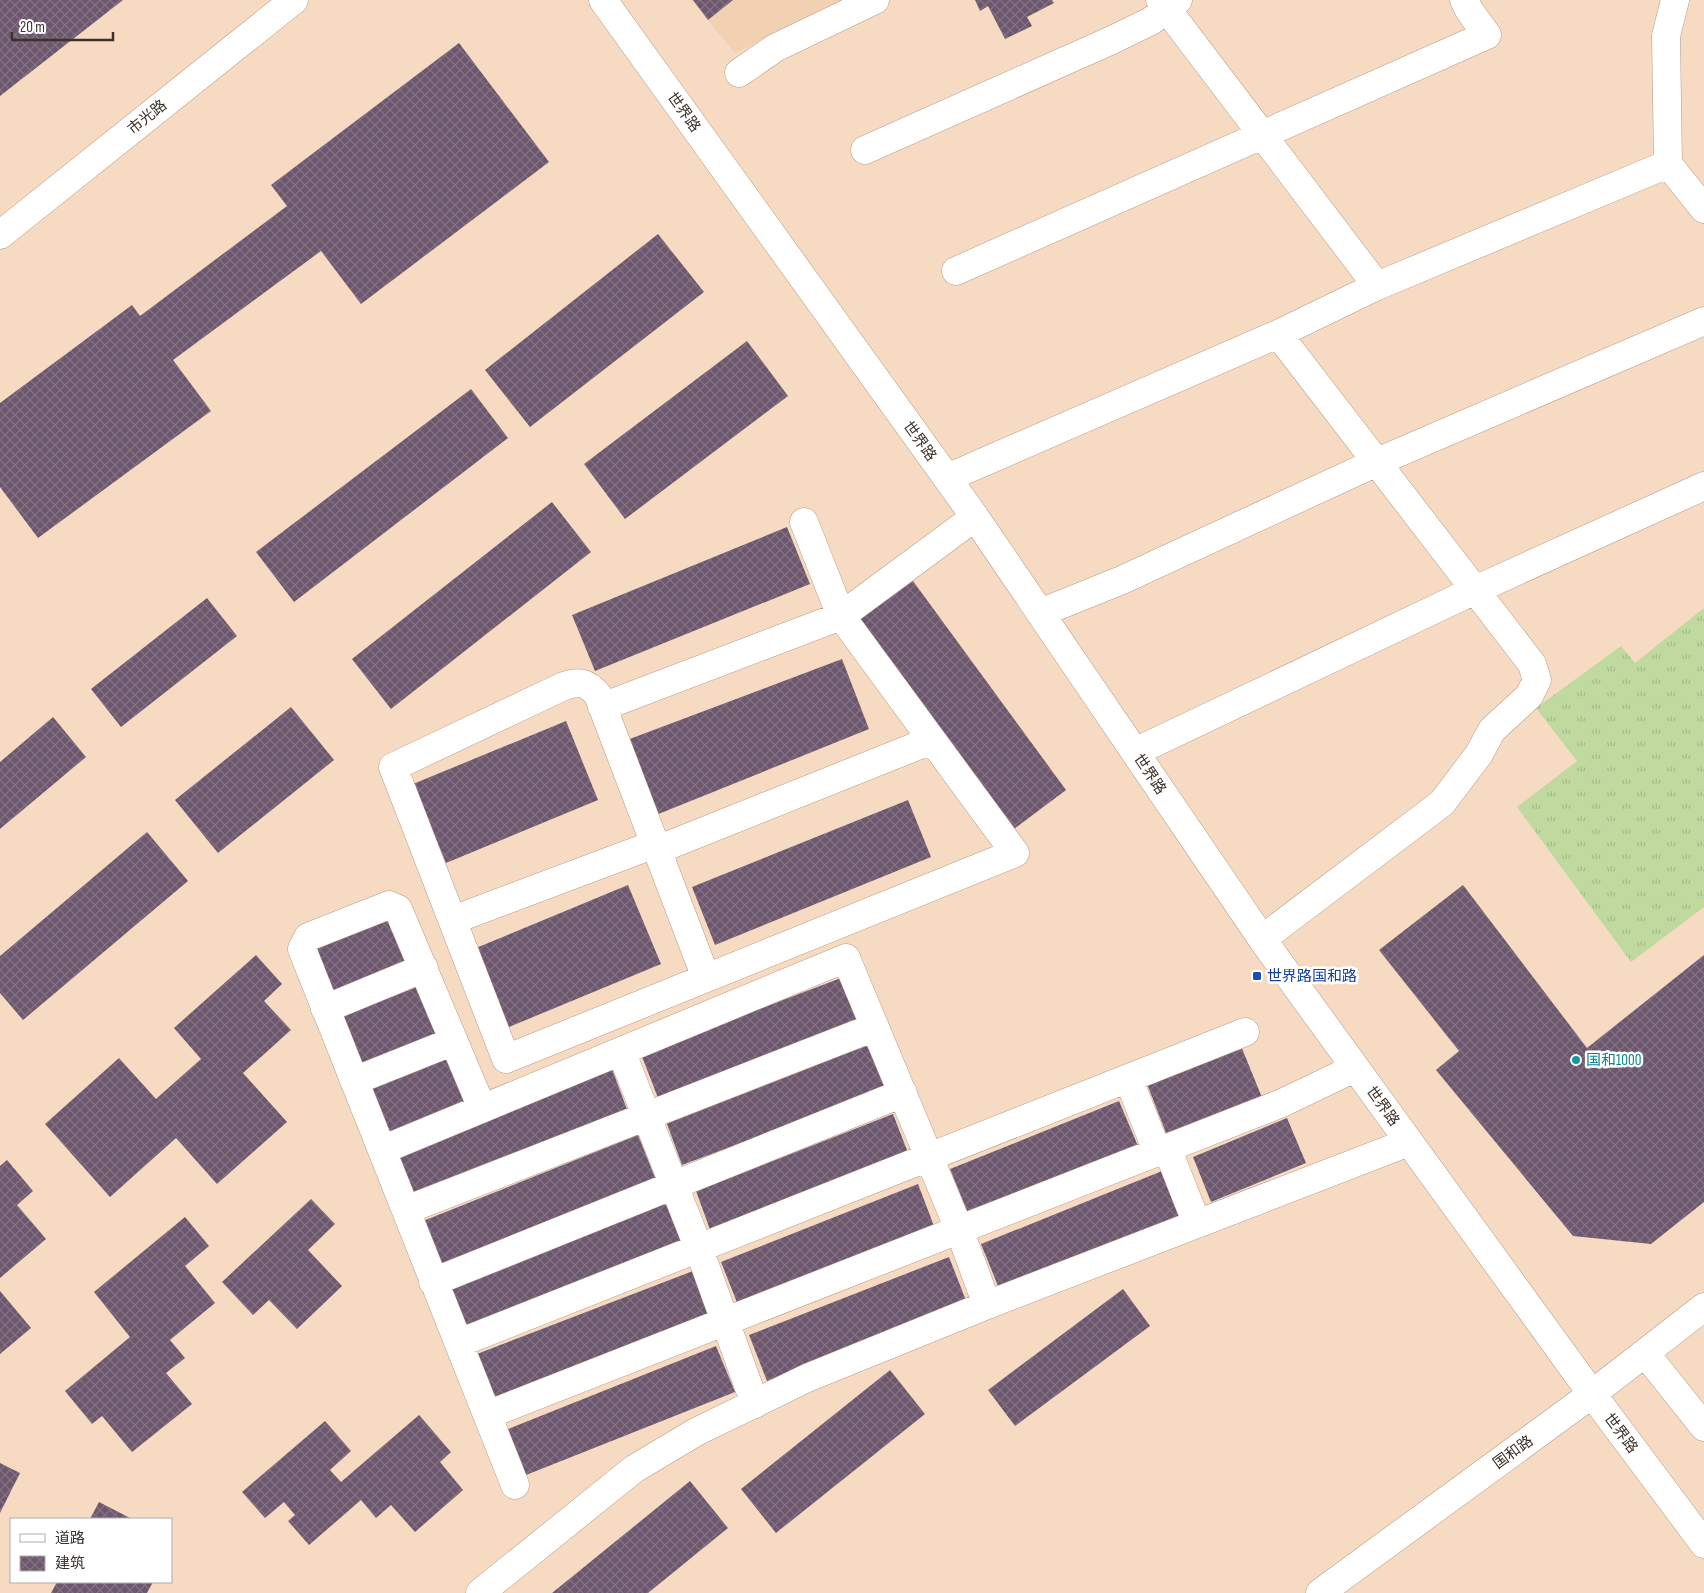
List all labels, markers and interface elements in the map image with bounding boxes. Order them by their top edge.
scale bar [12,10,114,42]
text: 20 m [20,18,45,37]
street label: 世界路 [663,89,705,136]
street label: 市光路 [124,96,171,139]
street label: 世界路 [899,418,941,465]
street label: 世界路 [1129,750,1170,798]
place label: 世界路国和路 [1267,967,1357,986]
marker: 世界路国和路 [1251,970,1263,982]
place label: 国和1000 [1586,1051,1641,1070]
marker: 国和1000 [1570,1054,1582,1066]
street label: 世界路 [1362,1083,1404,1130]
street label: 世界路 [1599,1410,1642,1457]
street label: 国和路 [1490,1431,1537,1473]
legend [10,1518,172,1583]
text: 道路 [55,1529,85,1548]
text: 建筑 [55,1554,85,1573]

